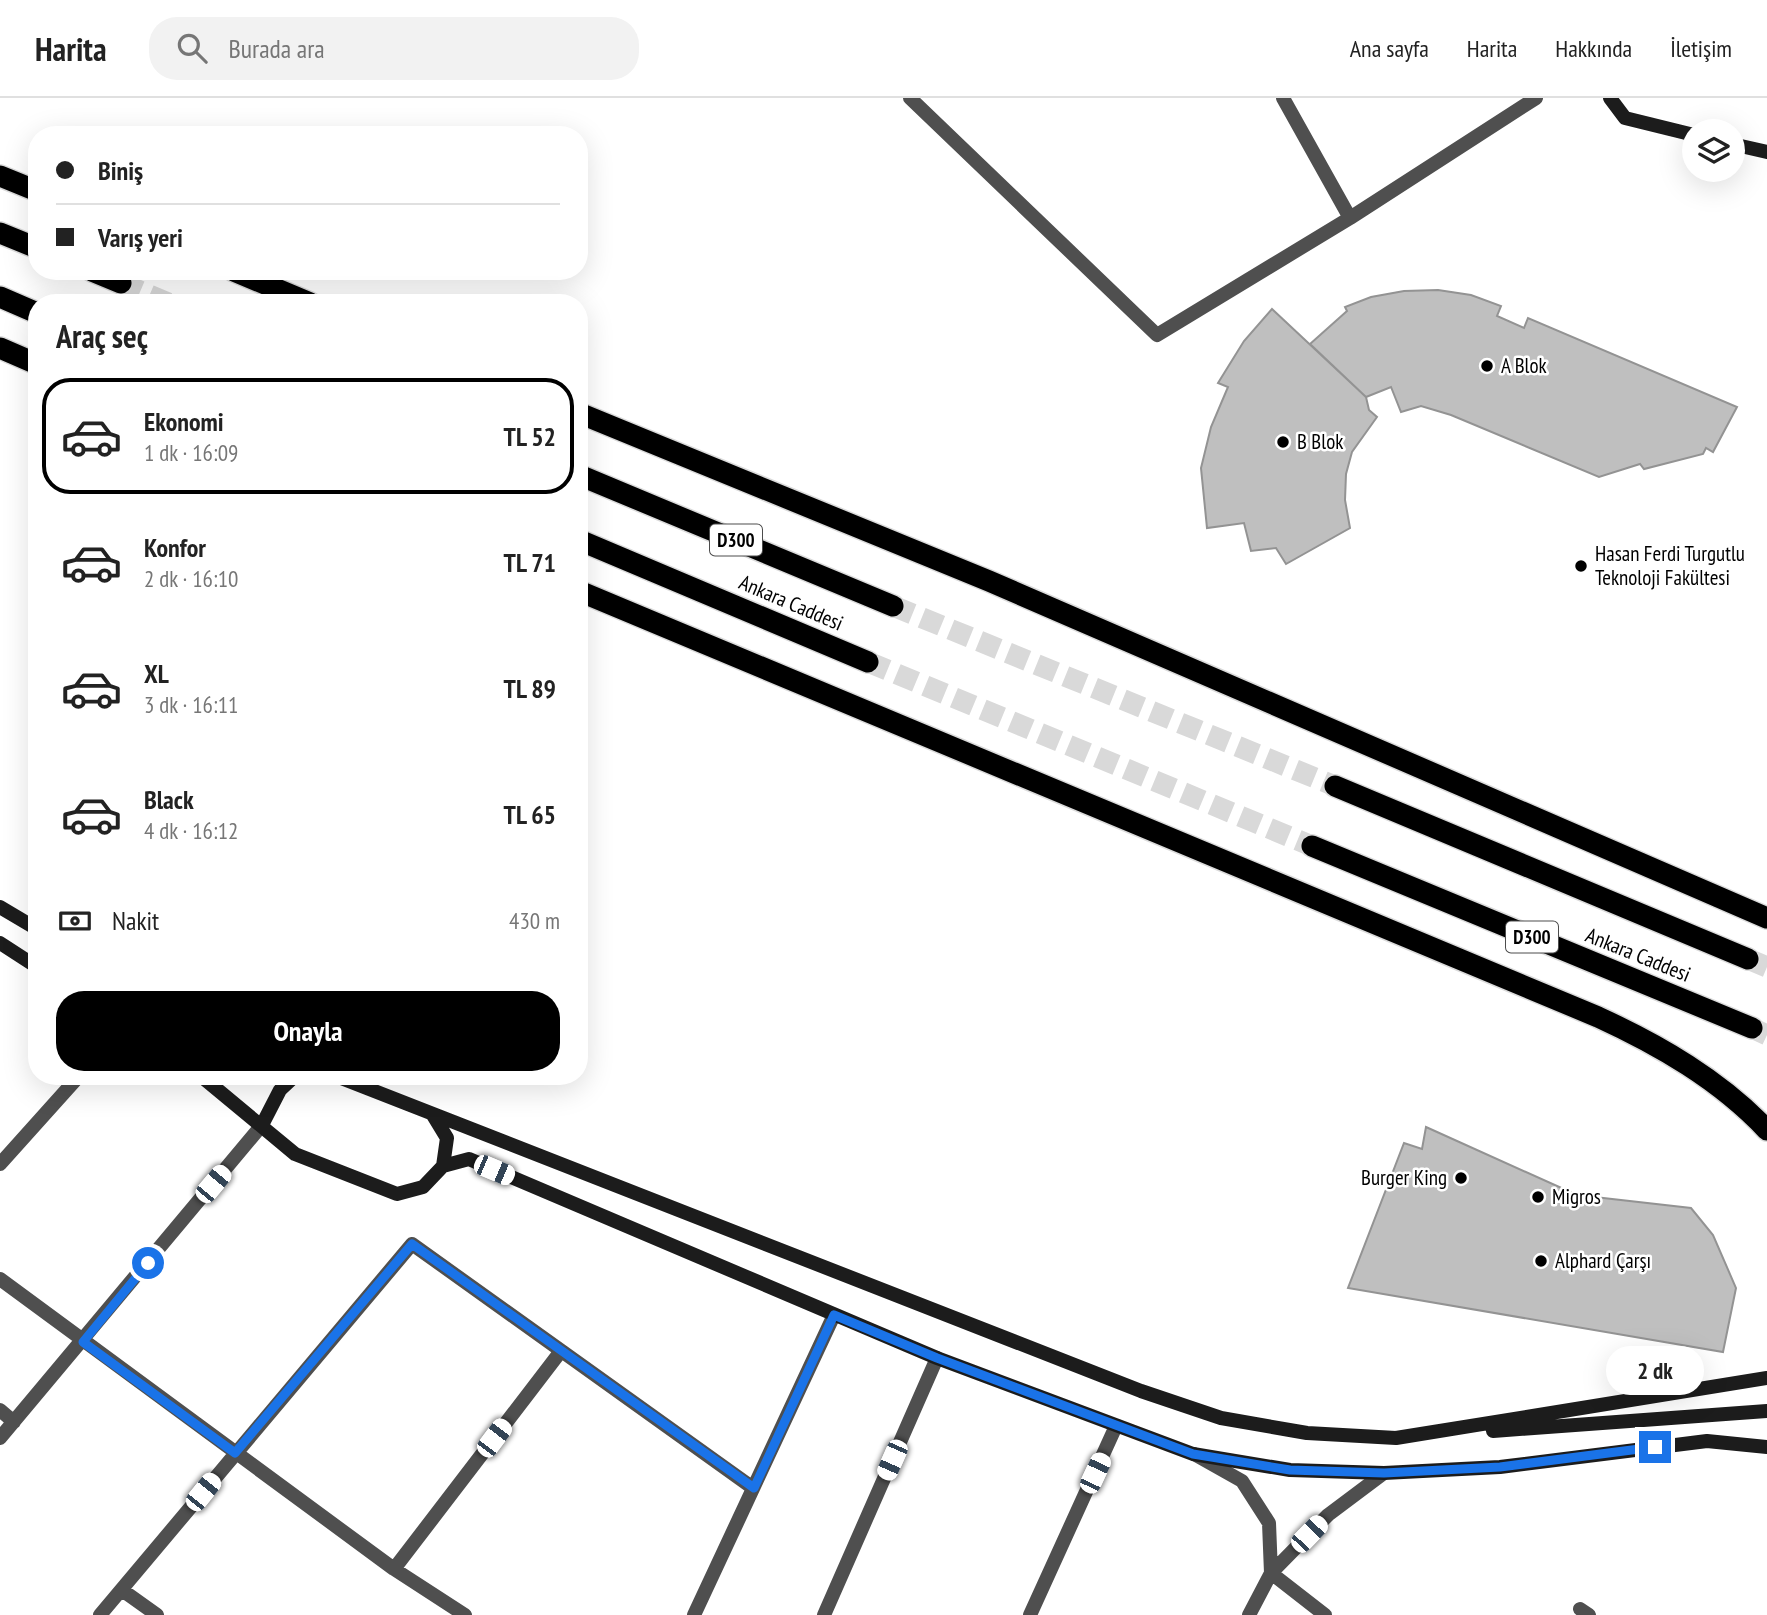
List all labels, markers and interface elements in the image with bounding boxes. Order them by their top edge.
search box [149,17,639,80]
text: Harita [35,27,107,70]
icon: search [173,29,211,67]
text: Burada ara [229,32,325,65]
text: Ana sayfa [1350,33,1429,64]
text: Harita [1467,33,1517,64]
text: Hakkında [1555,33,1632,64]
text: İletişim [1670,33,1732,64]
map controls [1682,119,1745,182]
button: layers [1682,119,1745,182]
text: Biniş [98,154,143,187]
text: Varış yeri [98,221,183,254]
text: Araç seç [56,315,148,357]
place label: A Blok [1501,352,1547,379]
marker: A Blok [1479,358,1495,374]
icon: car [60,405,123,468]
text: Ekonomi [144,405,224,438]
text: TL 52 [504,420,556,453]
place label: B Blok [1297,428,1343,455]
marker: B Blok [1275,434,1291,450]
text: 1 dk · 16:09 [144,438,238,467]
road number: D300 [710,524,762,556]
icon: car [60,531,123,594]
text: Konfor [144,531,206,564]
place label: Hasan Ferdi Turgutlu Teknoloji Fakültesi [1595,540,1745,591]
text: TL 71 [504,546,556,579]
marker: Hasan Ferdi Turgutlu Teknoloji Fakültesi [1573,558,1589,574]
text: 2 dk · 16:10 [144,564,238,593]
street label: Ankara Caddesi [735,569,847,637]
icon: car [60,657,123,720]
text: XL [144,657,169,690]
text: TL 89 [504,672,556,705]
text: 3 dk · 16:11 [144,690,238,719]
icon: car [60,783,123,846]
text: Black [144,783,194,816]
text: TL 65 [504,798,556,831]
text: 4 dk · 16:12 [144,816,238,845]
icon: cash [56,902,94,940]
text: Nakit [112,904,159,937]
text: 430 m [509,906,560,935]
street label: Ankara Caddesi [1582,921,1695,988]
road number: D300 [1506,922,1558,952]
button: Onayla [56,991,560,1071]
car [471,1152,518,1188]
car [192,1161,235,1207]
place label: Burger King [1361,1164,1447,1191]
marker: Burger King [1453,1170,1469,1186]
place label: Migros [1552,1183,1601,1210]
marker: Migros [1530,1189,1546,1205]
route start [132,1247,164,1279]
place label: Alphard Çarşı [1555,1247,1651,1274]
marker: Alphard Çarşı [1533,1253,1549,1269]
callout: 2 dk [1606,1346,1704,1394]
text: 2 dk [1637,1356,1673,1385]
car [473,1415,516,1461]
route end [1639,1431,1671,1463]
car [874,1437,911,1483]
car [1077,1450,1114,1496]
car [182,1469,225,1515]
car [1287,1512,1332,1556]

